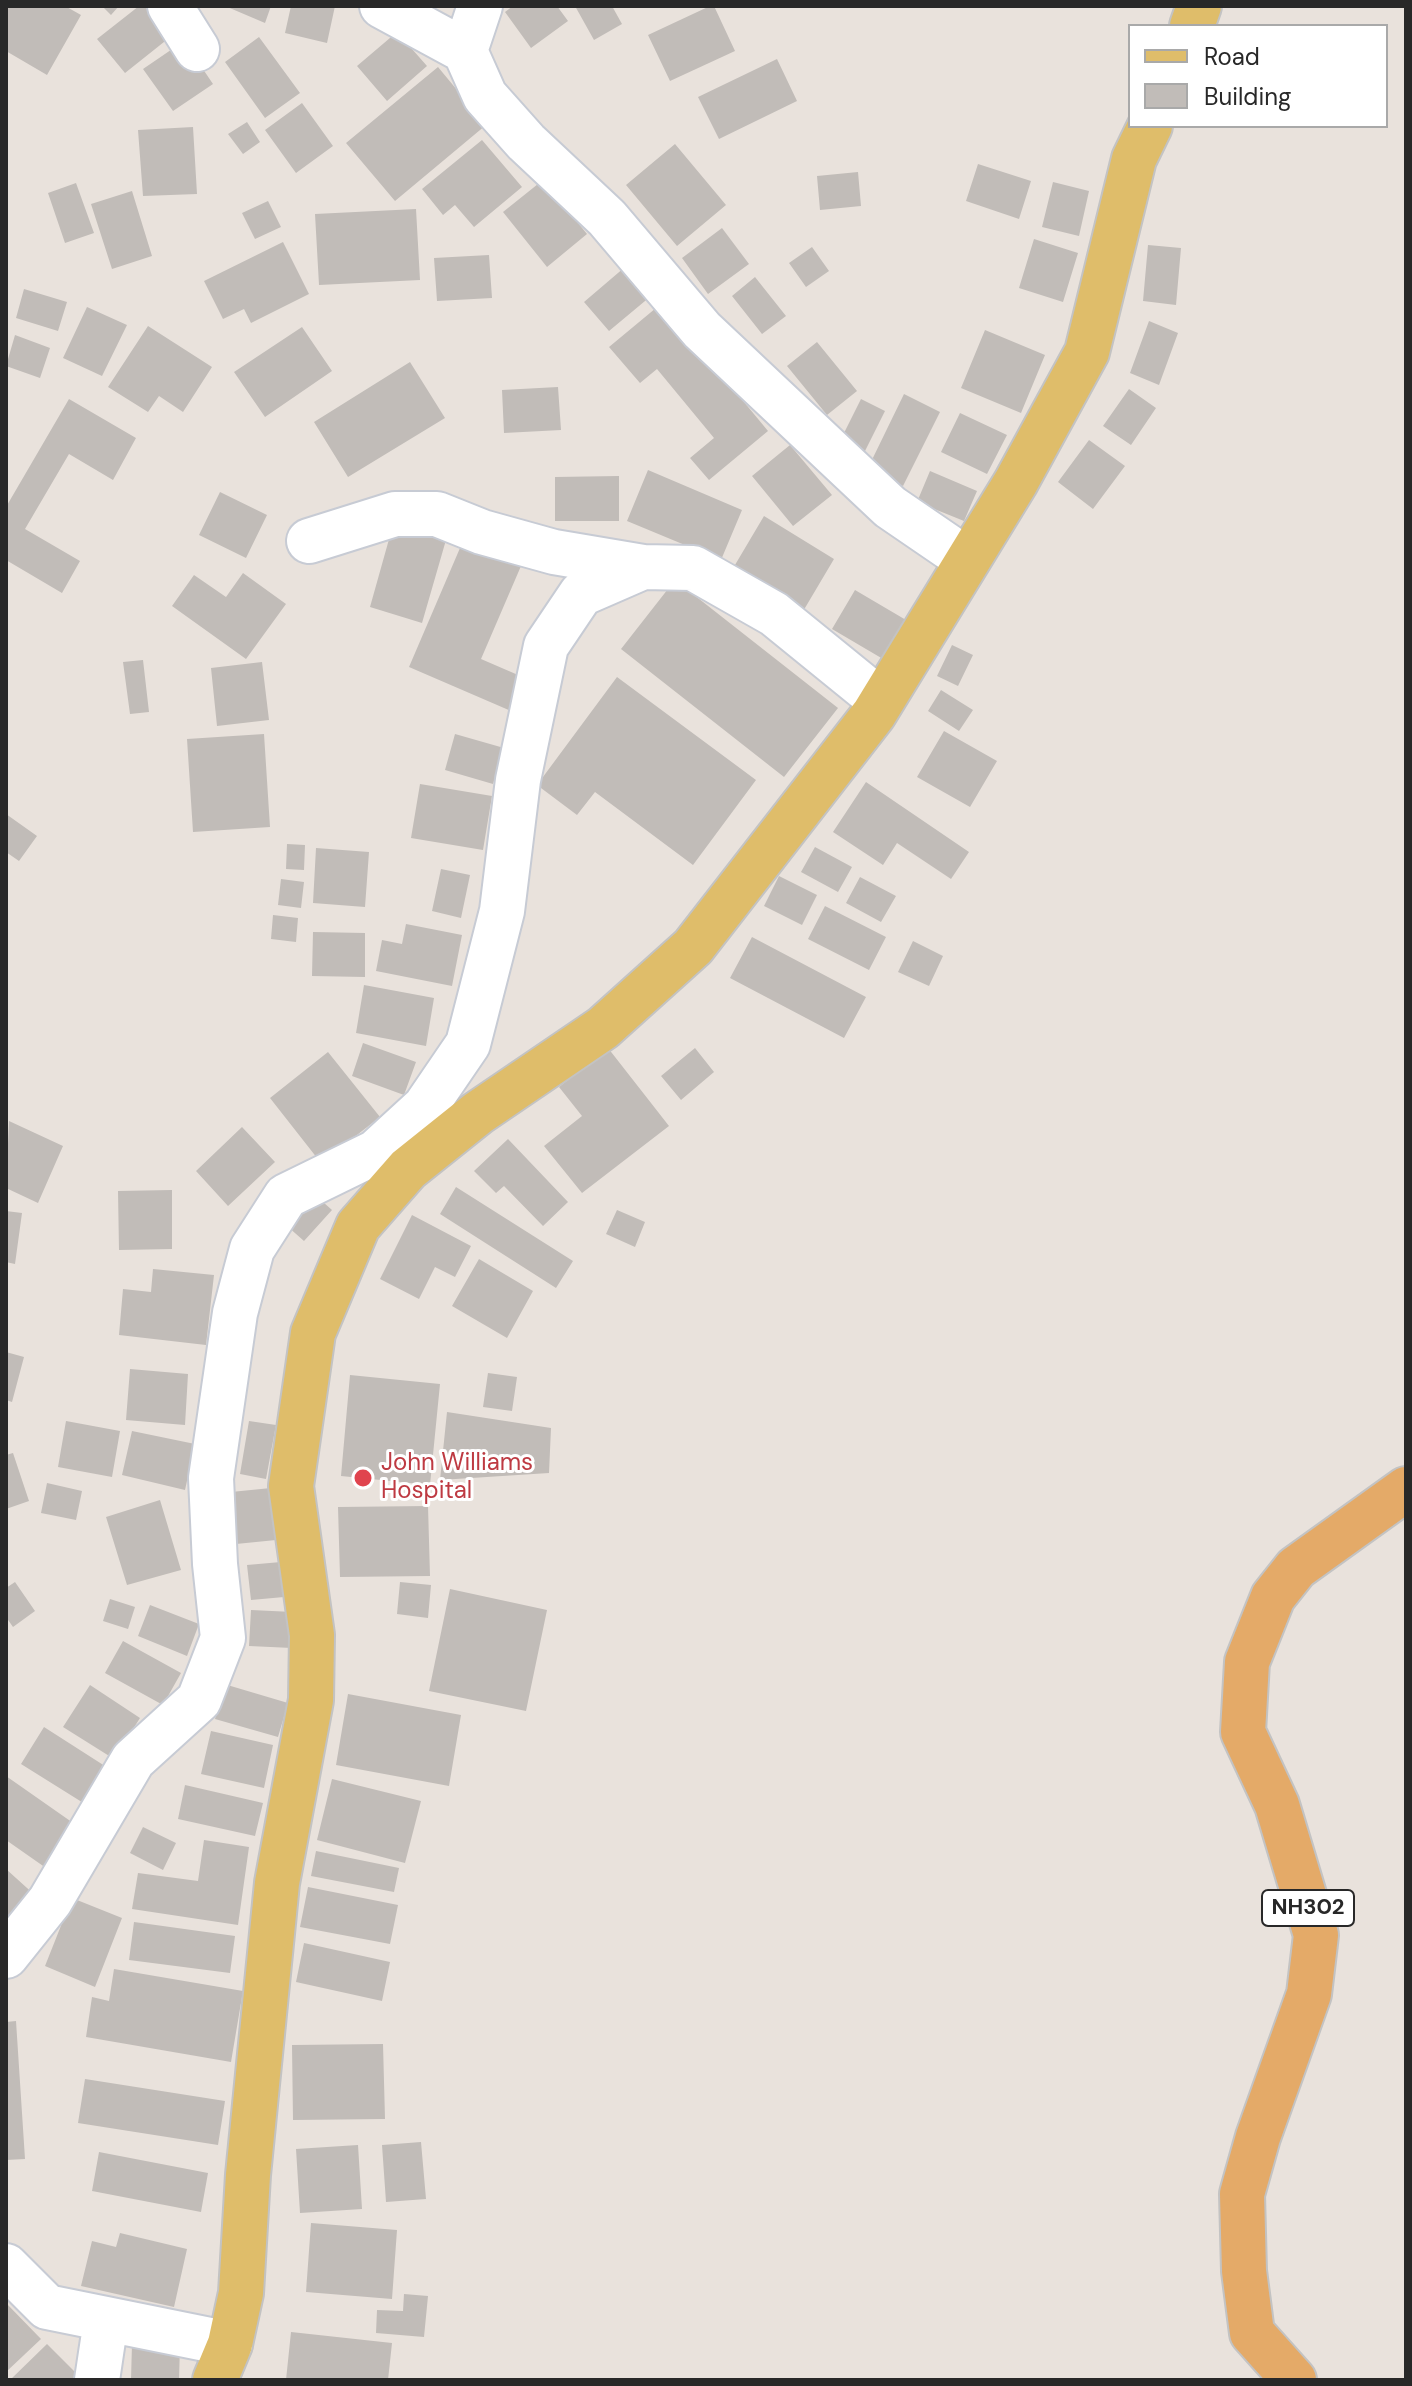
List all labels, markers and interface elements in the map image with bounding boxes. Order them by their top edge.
legend [1128,24,1388,128]
text: Road [1204,41,1260,72]
text: Building [1204,81,1291,112]
place label: John Williams Hospital [381,1450,533,1506]
marker: John Williams Hospital [352,1467,374,1489]
road number: NH302 [1262,1890,1354,1926]

